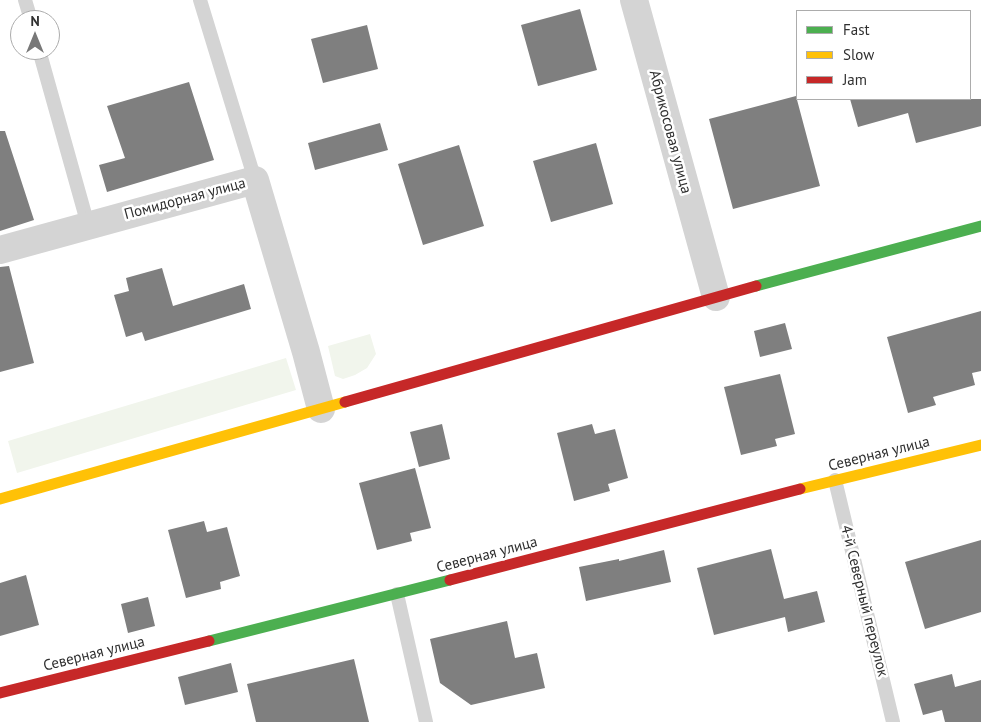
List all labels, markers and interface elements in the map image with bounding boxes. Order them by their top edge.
north arrow [10,10,60,60]
legend [796,10,971,100]
text: N [30,12,40,30]
text: Fast [843,20,870,39]
text: Slow [843,45,874,64]
street label: Абрикосовая улица [645,68,695,196]
text: Jam [843,70,867,89]
street label: Помидорная улица [122,174,248,224]
street label: Северная улица [827,433,931,475]
street label: 4-й Северный переулок [836,523,892,679]
street label: Северная улица [435,533,539,577]
street label: Северная улица [42,633,146,675]

